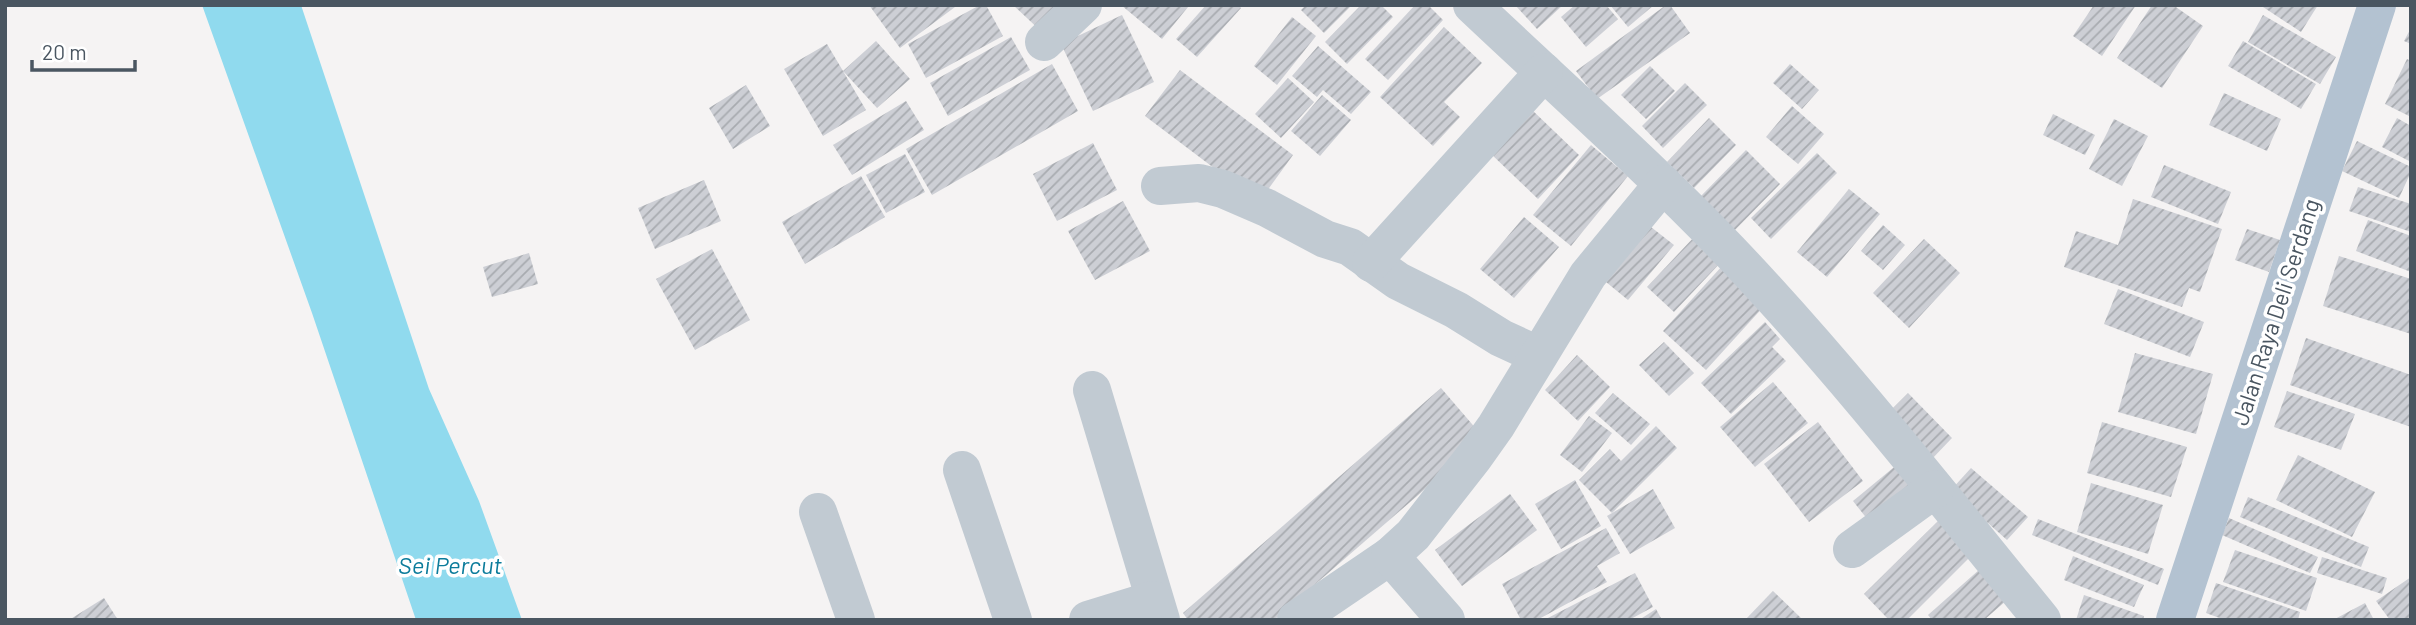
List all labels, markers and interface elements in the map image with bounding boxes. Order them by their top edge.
scale bar [32,28,135,72]
text: 20 m [42,39,87,64]
street label: Jalan Raya Deli Serdang [2225,195,2325,429]
water label: Sei Percut [398,550,502,579]

